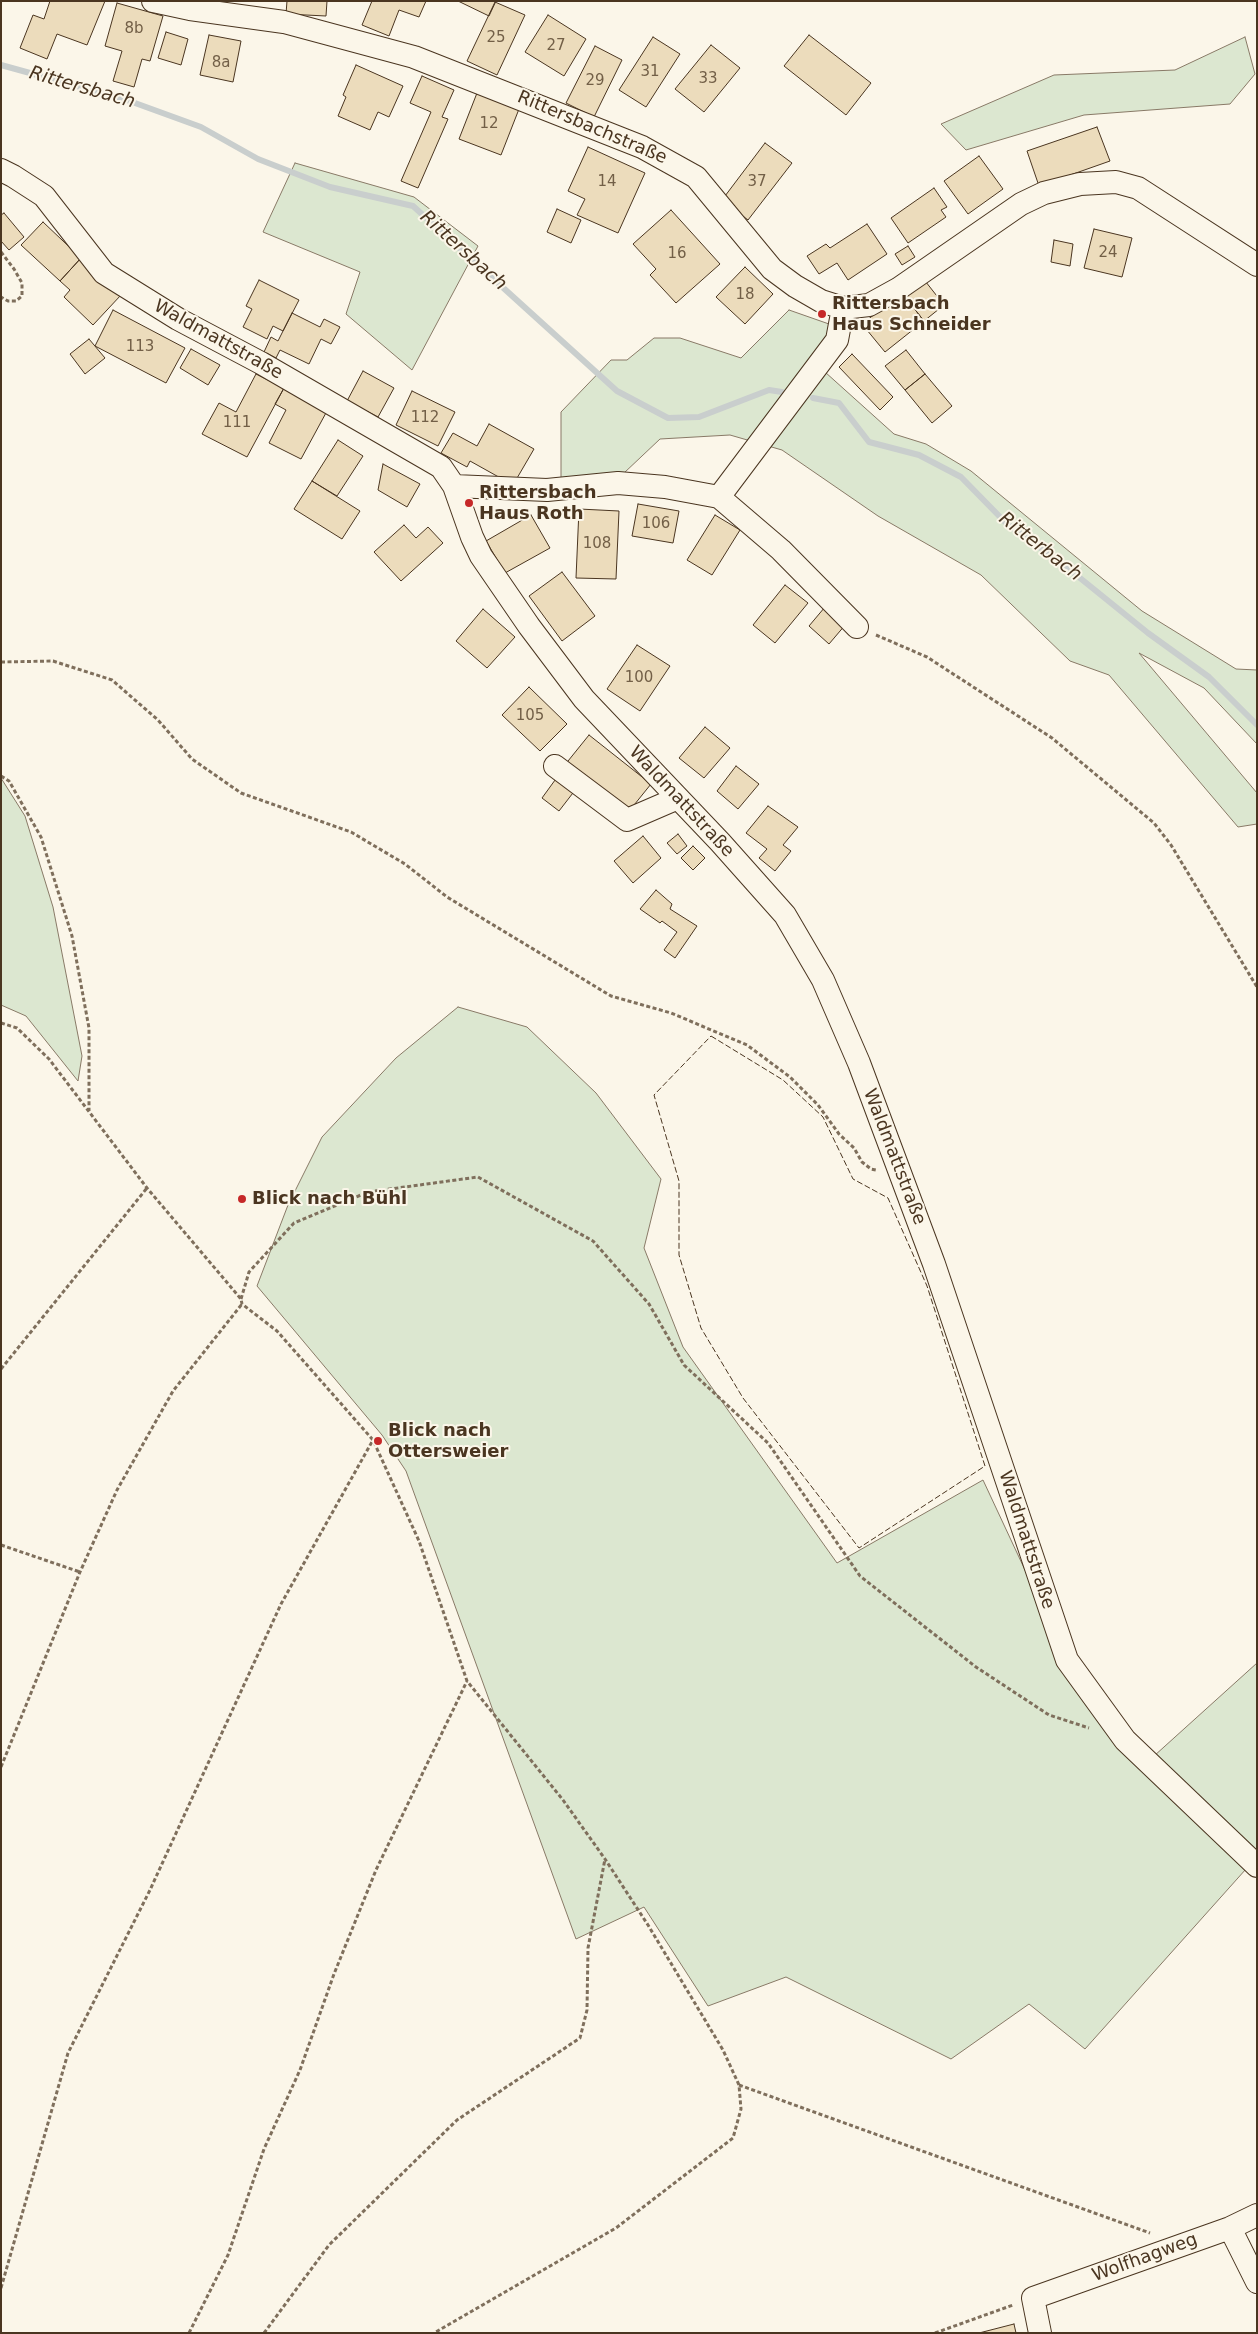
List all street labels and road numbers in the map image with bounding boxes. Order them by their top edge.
street label: Rittersbachstraße [514,87,670,169]
street label: Waldmattstraße [150,296,286,384]
street label: Waldmattstraße [624,742,738,862]
street label: Waldmattstraße [858,1086,930,1228]
street label: Waldmattstraße [993,1468,1059,1612]
street label: Wolfhagweg [1090,2229,1200,2287]

